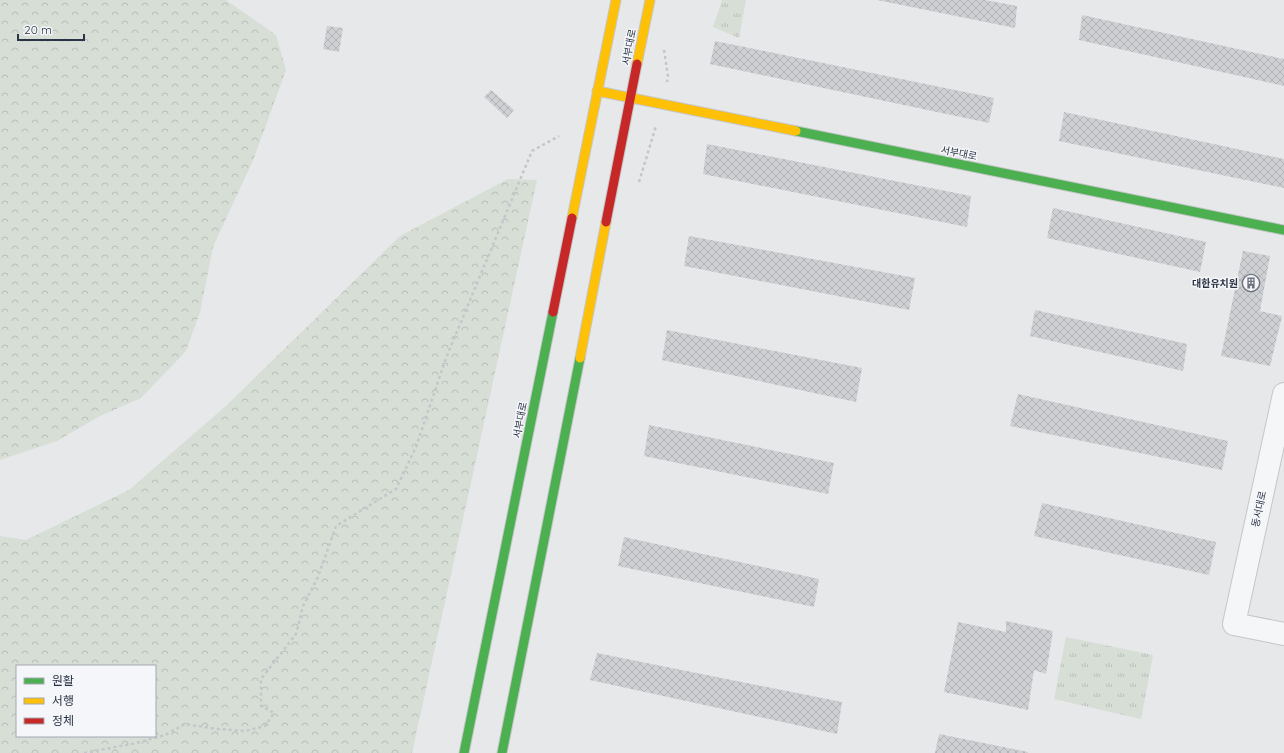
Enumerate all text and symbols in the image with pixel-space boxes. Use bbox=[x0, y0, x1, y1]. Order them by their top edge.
scale bar bbox=[18, 16, 84, 42]
text: 20 m bbox=[24, 22, 52, 37]
street label: 서부대로 bbox=[619, 28, 639, 66]
street label: 서부대로 bbox=[940, 143, 978, 163]
building icon: 대한유치원 bbox=[1241, 273, 1261, 293]
place label: 대한유치원 bbox=[1192, 277, 1238, 290]
street label: 서부대로 bbox=[510, 401, 530, 439]
street label: 동서대로 bbox=[1249, 490, 1269, 528]
legend bbox=[16, 665, 156, 737]
text: 원활 bbox=[52, 673, 74, 688]
text: 서행 bbox=[52, 693, 74, 708]
text: 정체 bbox=[52, 713, 74, 728]

